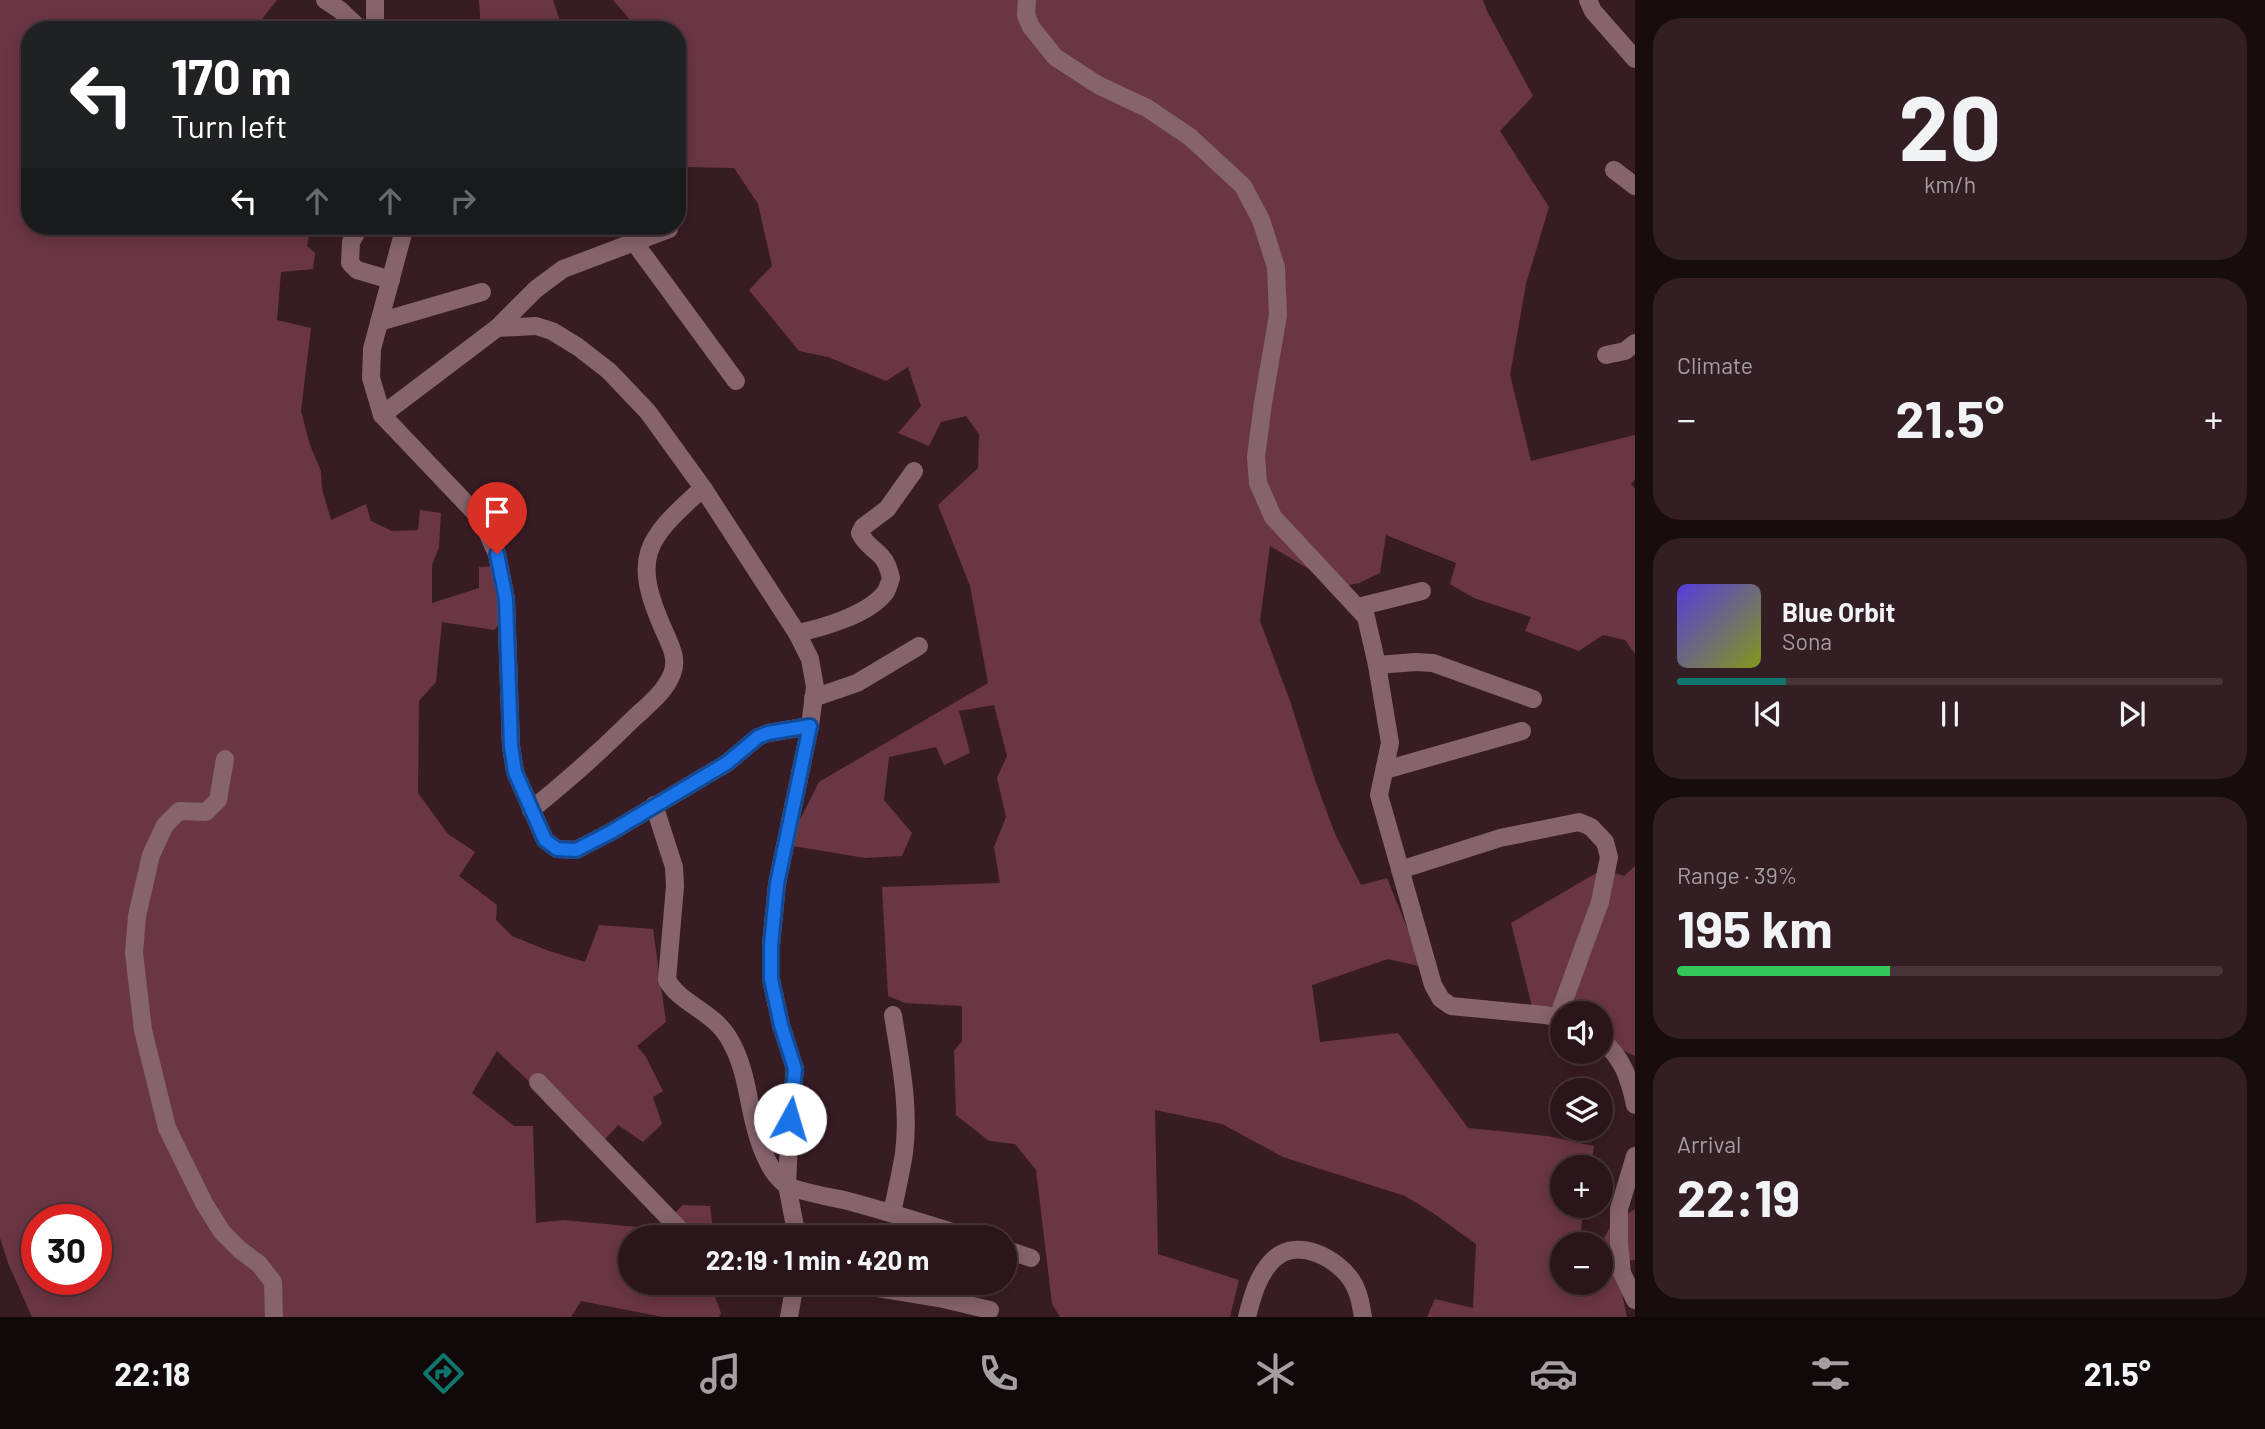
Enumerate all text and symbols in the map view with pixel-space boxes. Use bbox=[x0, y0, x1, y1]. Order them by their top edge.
text: 170 m bbox=[171, 46, 291, 105]
icon: left bbox=[56, 49, 147, 140]
text: 20 bbox=[1899, 70, 2001, 179]
text: Turn left bbox=[171, 106, 288, 144]
text: km/h bbox=[1924, 170, 1976, 198]
icon: left bbox=[225, 182, 263, 220]
icon: ahead bbox=[298, 182, 336, 220]
icon: ahead bbox=[371, 182, 409, 220]
icon: right bbox=[444, 182, 482, 220]
text: Climate bbox=[1677, 351, 1753, 379]
text: 21.5° bbox=[1896, 386, 2004, 448]
text: − bbox=[1677, 395, 1696, 441]
text: + bbox=[2204, 395, 2223, 441]
pin bbox=[467, 482, 527, 554]
icon: arrive bbox=[478, 493, 516, 531]
text: Blue Orbit bbox=[1782, 596, 1895, 627]
text: Sona bbox=[1782, 627, 1832, 655]
icon: previous bbox=[1749, 695, 1787, 733]
icon: pause bbox=[1931, 695, 1969, 733]
icon: next bbox=[2113, 695, 2151, 733]
text: Range · 39% bbox=[1677, 861, 1797, 889]
text: 195 km bbox=[1677, 896, 1833, 958]
map controls bbox=[1550, 1001, 1613, 1295]
button: sound bbox=[1550, 1001, 1613, 1064]
button: layers bbox=[1550, 1078, 1613, 1141]
position arrow bbox=[753, 1082, 827, 1156]
text: Arrival bbox=[1677, 1130, 1741, 1158]
button: + bbox=[1550, 1155, 1613, 1218]
text: 22:19 bbox=[1677, 1165, 1800, 1227]
speed limit sign: 30 bbox=[21, 1204, 112, 1295]
button: − bbox=[1550, 1232, 1613, 1295]
text: 22:19 · 1 min · 420 m bbox=[706, 1244, 929, 1275]
icon: directions bbox=[419, 1349, 468, 1398]
icon: music bbox=[696, 1349, 745, 1398]
icon: phone bbox=[974, 1349, 1023, 1398]
icon: climate bbox=[1251, 1349, 1300, 1398]
icon: car bbox=[1529, 1349, 1578, 1398]
icon: filters bbox=[1806, 1349, 1855, 1398]
text: 22:18 bbox=[114, 1354, 190, 1392]
text: 21.5° bbox=[2084, 1354, 2151, 1392]

